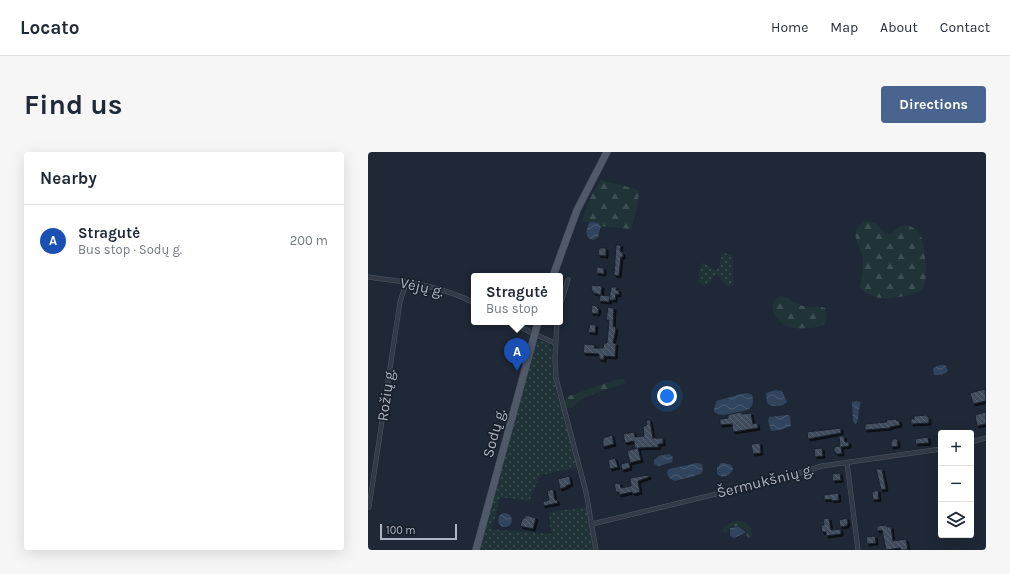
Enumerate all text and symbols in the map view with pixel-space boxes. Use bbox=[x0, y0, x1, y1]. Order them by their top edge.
text: Locato bbox=[20, 17, 80, 39]
text: Home bbox=[771, 19, 808, 36]
text: Map bbox=[830, 19, 858, 36]
text: About bbox=[880, 19, 918, 36]
text: Contact bbox=[940, 19, 990, 36]
button: Directions bbox=[881, 86, 986, 123]
text: Find us bbox=[24, 88, 123, 121]
text: Nearby bbox=[40, 168, 97, 188]
text: Stragutė bbox=[78, 224, 140, 242]
text: A bbox=[49, 233, 57, 248]
text: 200 m bbox=[290, 233, 328, 248]
text: Bus stop · Sodų g. bbox=[78, 242, 182, 257]
popup bbox=[471, 273, 563, 325]
street label: Vėjų g. bbox=[399, 274, 446, 300]
text: Stragutė bbox=[486, 283, 548, 301]
text: Bus stop bbox=[486, 301, 538, 316]
pin: A bbox=[504, 338, 530, 371]
street label: Rožių g. bbox=[373, 367, 399, 422]
your location bbox=[657, 386, 677, 406]
street label: Sodų g. bbox=[479, 406, 509, 459]
map controls bbox=[938, 430, 974, 538]
button: + bbox=[938, 430, 974, 466]
street label: Šermukšnių g. bbox=[715, 460, 815, 502]
button: − bbox=[938, 466, 974, 502]
button: layers bbox=[938, 502, 974, 538]
scale bar bbox=[380, 522, 457, 541]
text: 100 m bbox=[386, 524, 416, 537]

